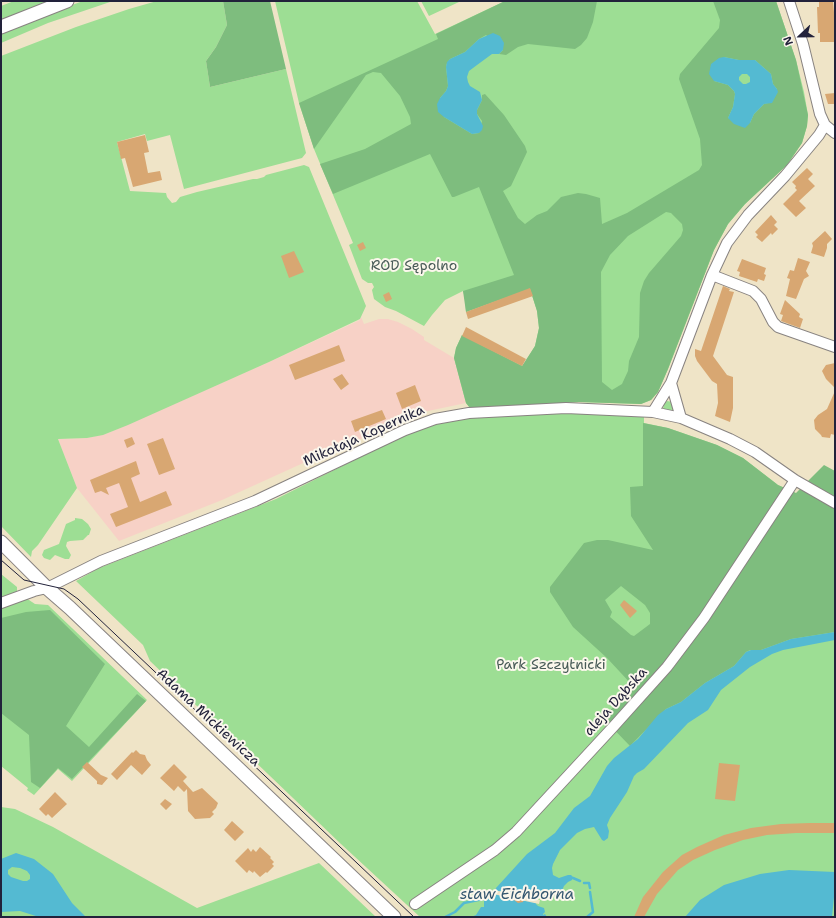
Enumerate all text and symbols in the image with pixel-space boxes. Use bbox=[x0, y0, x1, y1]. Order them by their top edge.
north arrow bbox=[780, 16, 820, 56]
text: N bbox=[780, 34, 797, 48]
park label: ROD Sępolno bbox=[371, 258, 457, 274]
street label: Mikołaja Kopernika bbox=[301, 402, 427, 470]
park label: Park Szczytnicki bbox=[496, 657, 606, 673]
street label: aleja Dąbska bbox=[581, 664, 651, 740]
street label: Adama Mickiewicza bbox=[153, 666, 263, 770]
water label: staw Eichborna bbox=[460, 886, 574, 904]

